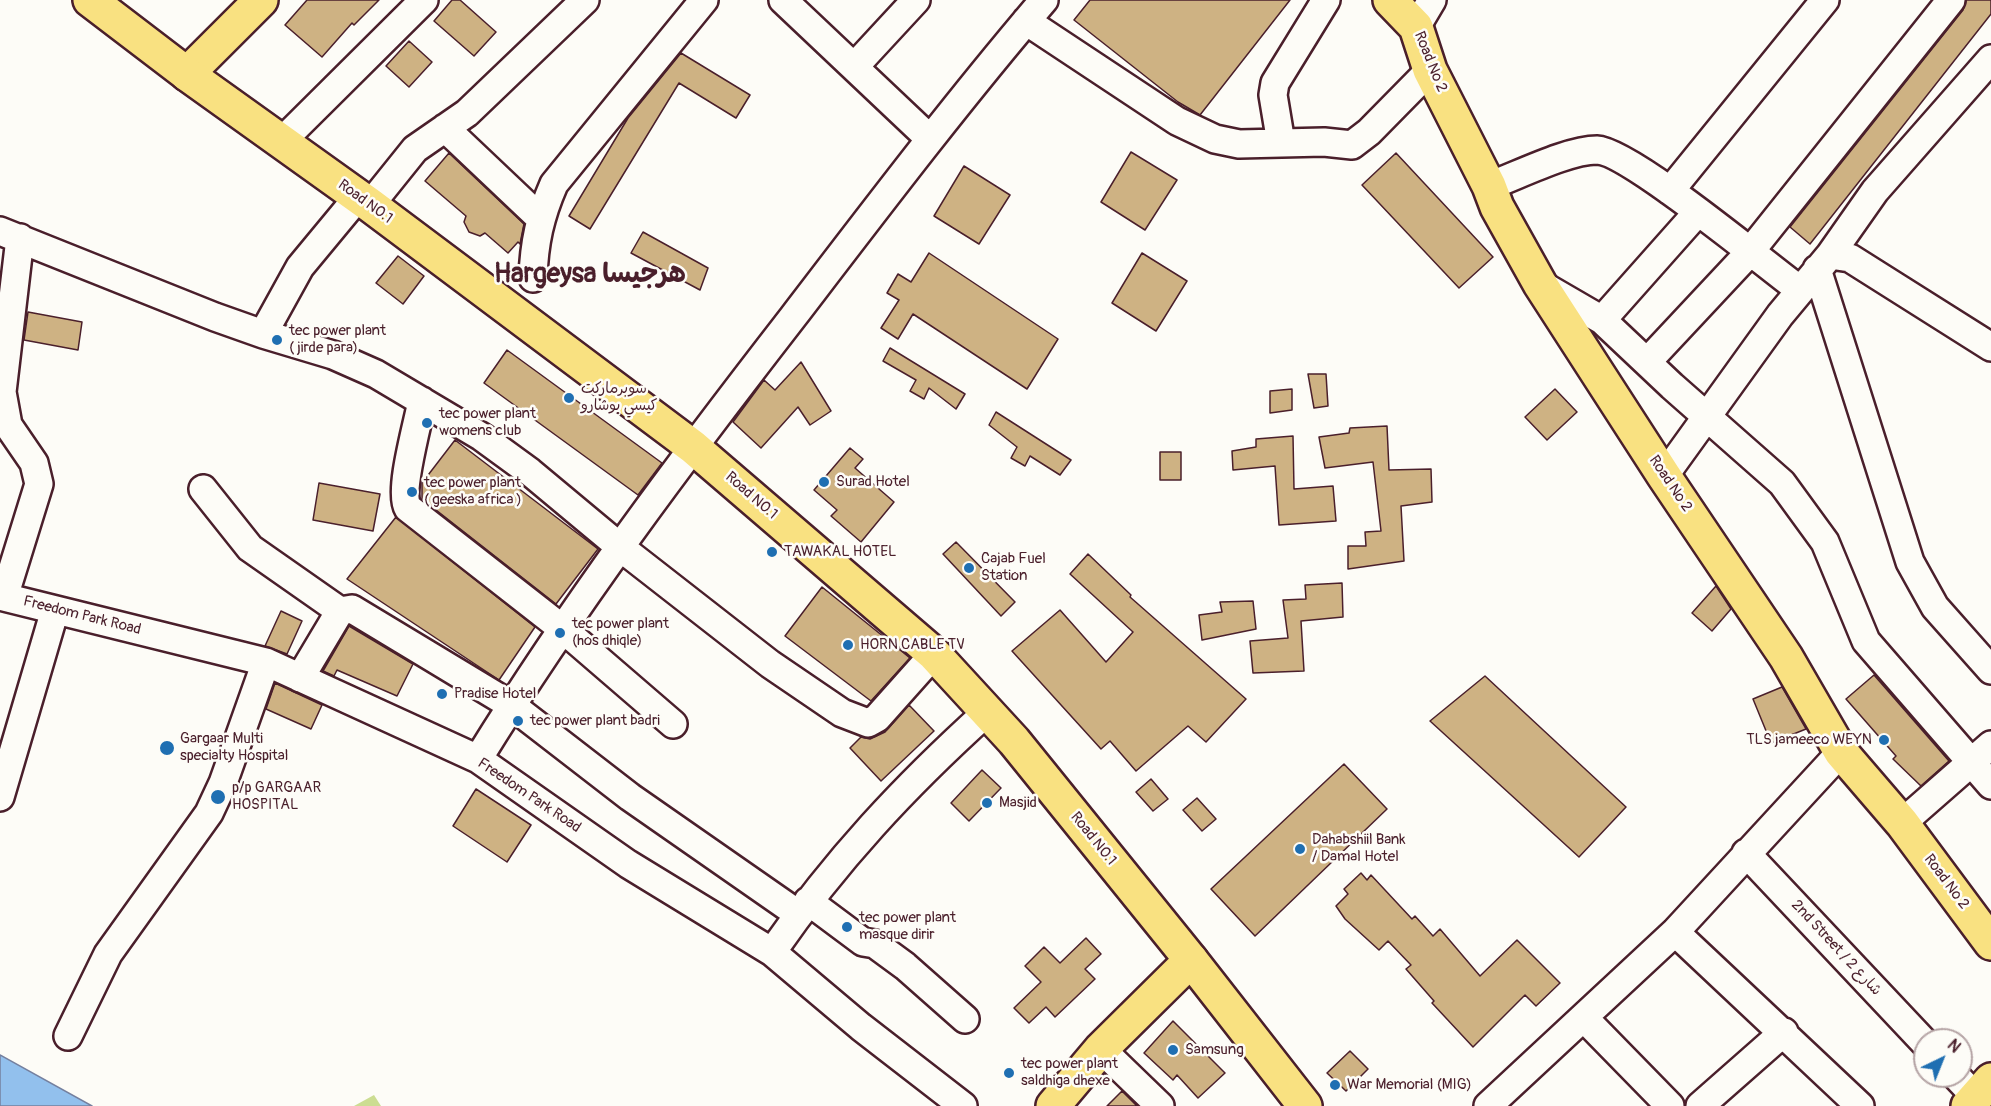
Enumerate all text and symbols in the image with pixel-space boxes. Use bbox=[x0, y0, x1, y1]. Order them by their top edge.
street label: Road No 2 bbox=[1410, 29, 1450, 95]
street label: Road NO.1 bbox=[334, 176, 396, 228]
district label: Hargeysa هرجيسا bbox=[494, 259, 686, 291]
place label: tec power plant ( jirde para) bbox=[289, 322, 386, 357]
marker: tec power plant ( jirde para) bbox=[270, 333, 284, 347]
place label: سوبرماركت كيسي بوشارو bbox=[581, 380, 657, 415]
marker: سوبرماركت كيسي بوشارو bbox=[562, 391, 576, 405]
place label: tec power plant womens club bbox=[439, 405, 536, 440]
marker: tec power plant womens club bbox=[420, 416, 434, 430]
street label: Road No 2 bbox=[1645, 452, 1695, 516]
street label: Road NO.1 bbox=[721, 468, 781, 524]
place label: Surad Hotel bbox=[836, 473, 910, 491]
place label: tec power plant ( geeska africa ) bbox=[424, 474, 522, 509]
marker: Surad Hotel bbox=[817, 475, 831, 489]
marker: tec power plant ( geeska africa ) bbox=[405, 485, 419, 499]
place label: TAWAKAL HOTEL bbox=[784, 543, 896, 561]
marker: TAWAKAL HOTEL bbox=[765, 545, 779, 559]
place label: Cajab Fuel Station bbox=[981, 550, 1046, 585]
marker: Cajab Fuel Station bbox=[962, 561, 976, 575]
street label: Freedom Park Road bbox=[21, 593, 143, 639]
place label: tec power plant (hos dhiqle) bbox=[572, 615, 669, 650]
marker: tec power plant (hos dhiqle) bbox=[553, 626, 567, 640]
place label: HORN CABLE TV bbox=[860, 636, 965, 654]
marker: HORN CABLE TV bbox=[841, 638, 855, 652]
place label: Pradise Hotel bbox=[454, 685, 536, 703]
marker: Pradise Hotel bbox=[435, 687, 449, 701]
place label: tec power plant badri bbox=[530, 712, 660, 730]
marker: tec power plant badri bbox=[511, 714, 525, 728]
place label: Gargaar Multi specialty Hospital bbox=[180, 730, 288, 765]
place label: TLS jameeco WEYN bbox=[1746, 731, 1872, 749]
marker: TLS jameeco WEYN bbox=[1877, 733, 1891, 747]
marker: Gargaar Multi specialty Hospital bbox=[158, 739, 176, 757]
street label: Freedom Park Road bbox=[474, 755, 584, 837]
place label: p/p GARGAAR HOSPITAL bbox=[232, 779, 321, 814]
marker: p/p GARGAAR HOSPITAL bbox=[209, 788, 227, 806]
place label: Masjid bbox=[999, 794, 1037, 812]
marker: Masjid bbox=[980, 796, 994, 810]
street label: Road NO.1 bbox=[1066, 809, 1120, 869]
place label: Dahabshiil Bank / Damal Hotel bbox=[1312, 831, 1406, 866]
marker: Dahabshiil Bank / Damal Hotel bbox=[1293, 842, 1307, 856]
street label: Road No 2 bbox=[1920, 851, 1972, 913]
street label: 2nd Street / شارع 2 bbox=[1787, 896, 1885, 1000]
place label: tec power plant masque dirir bbox=[859, 909, 956, 944]
marker: tec power plant masque dirir bbox=[840, 920, 854, 934]
north arrow bbox=[1913, 1028, 1973, 1088]
text: N bbox=[1943, 1035, 1965, 1057]
place label: Samsung bbox=[1185, 1041, 1244, 1059]
marker: Samsung bbox=[1166, 1043, 1180, 1057]
place label: tec power plant saldhiga dhexe bbox=[1021, 1055, 1118, 1090]
marker: tec power plant saldhiga dhexe bbox=[1002, 1066, 1016, 1080]
place label: War Memorial (MIG) bbox=[1347, 1076, 1472, 1094]
marker: War Memorial (MIG) bbox=[1328, 1078, 1342, 1092]

